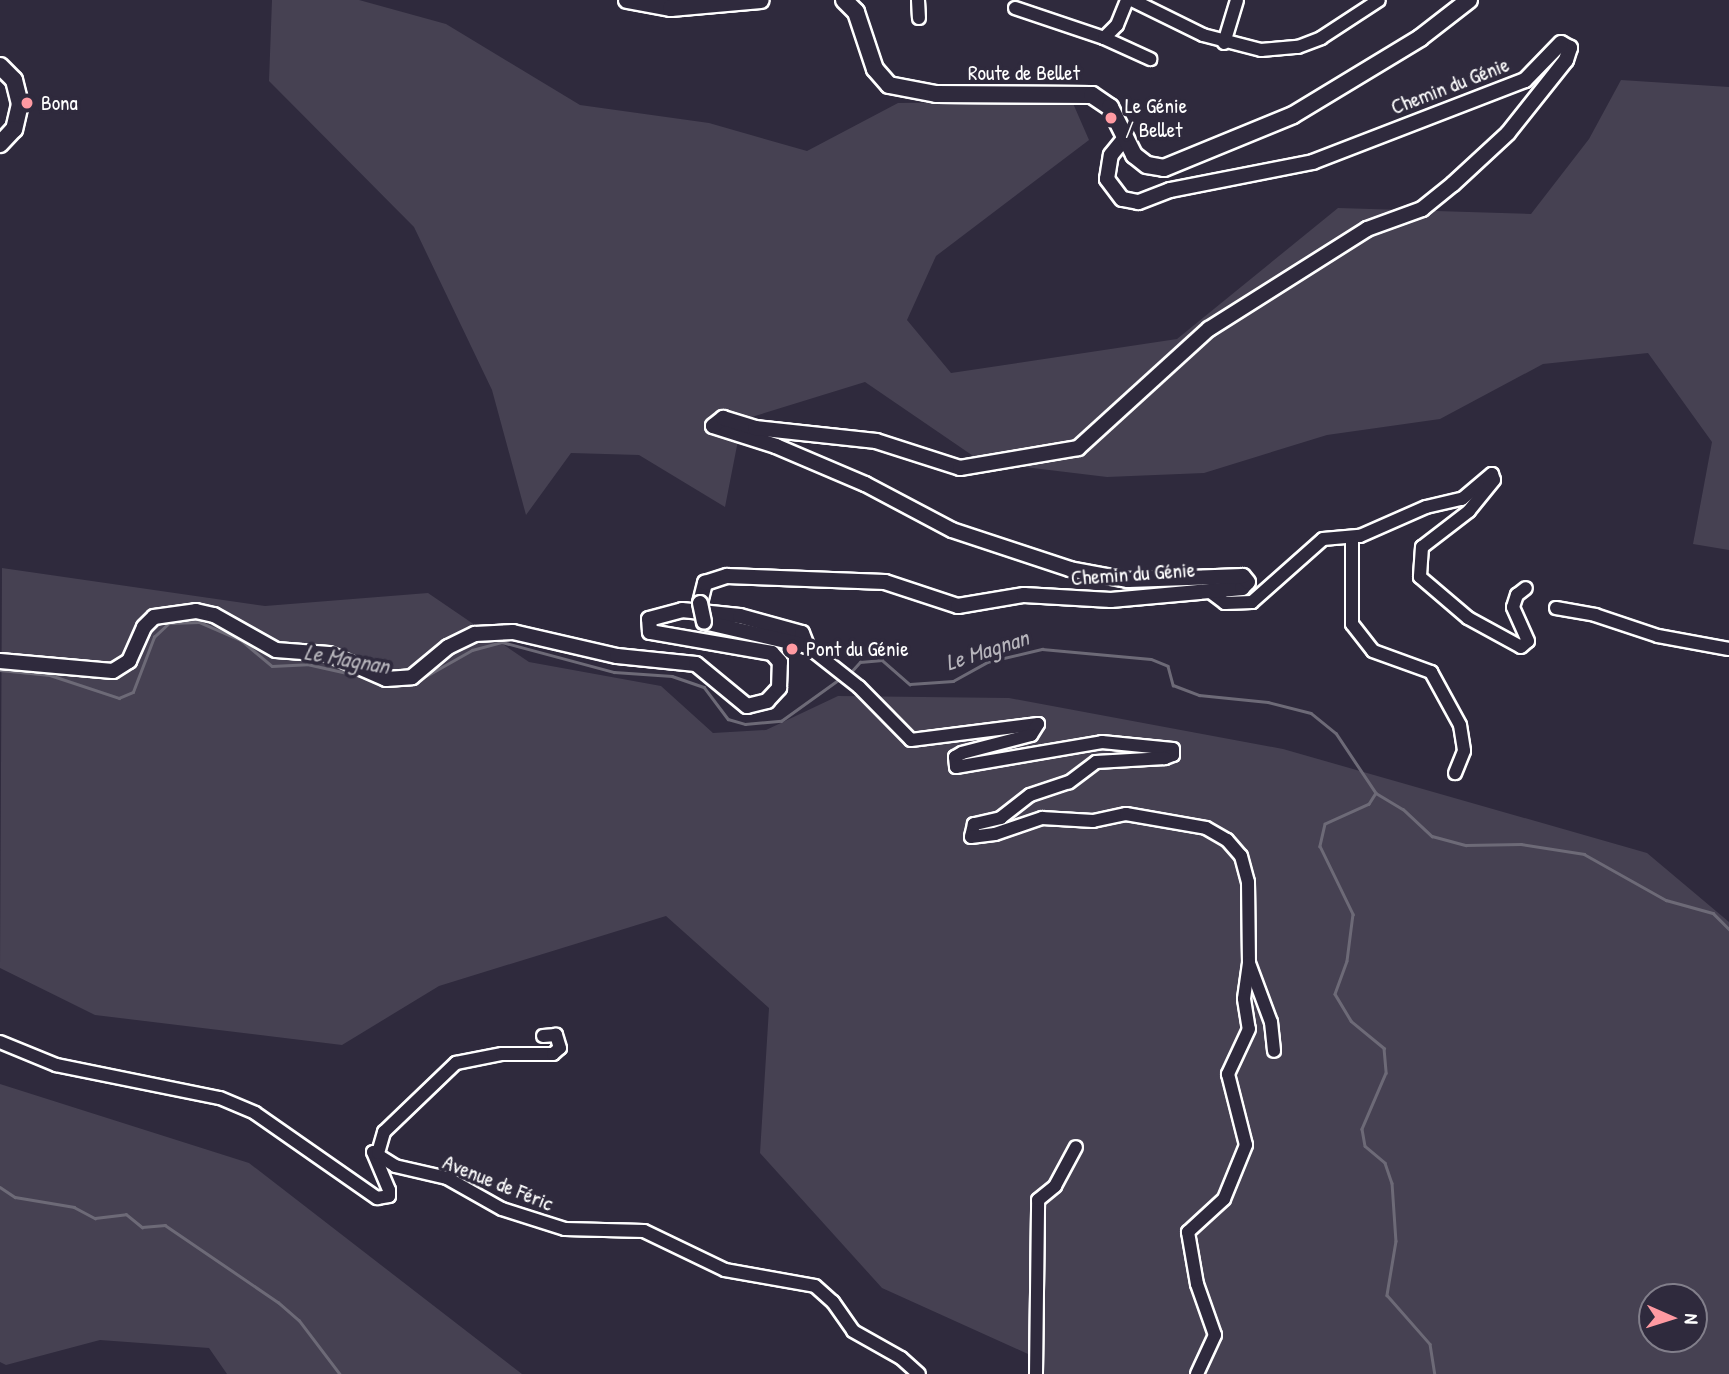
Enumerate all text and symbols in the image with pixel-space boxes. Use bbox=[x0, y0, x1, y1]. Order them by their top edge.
street label: Chemin du Génie bbox=[1387, 52, 1513, 120]
street label: Route de Bellet bbox=[968, 60, 1080, 86]
place label: Bona bbox=[41, 90, 78, 116]
place label: Le Génie / Bellet bbox=[1125, 93, 1187, 143]
marker: Bona bbox=[19, 95, 35, 111]
marker: Le Génie / Bellet bbox=[1103, 110, 1119, 126]
street label: Chemin du Génie bbox=[1070, 557, 1196, 591]
water label: Le Magnan bbox=[942, 624, 1032, 676]
place label: Pont du Génie bbox=[806, 636, 909, 662]
water label: Le Magnan bbox=[302, 638, 392, 680]
marker: Pont du Génie bbox=[784, 641, 800, 657]
street label: Avenue de Féric bbox=[439, 1149, 557, 1217]
north arrow bbox=[1638, 1283, 1708, 1353]
text: N bbox=[1679, 1313, 1705, 1325]

